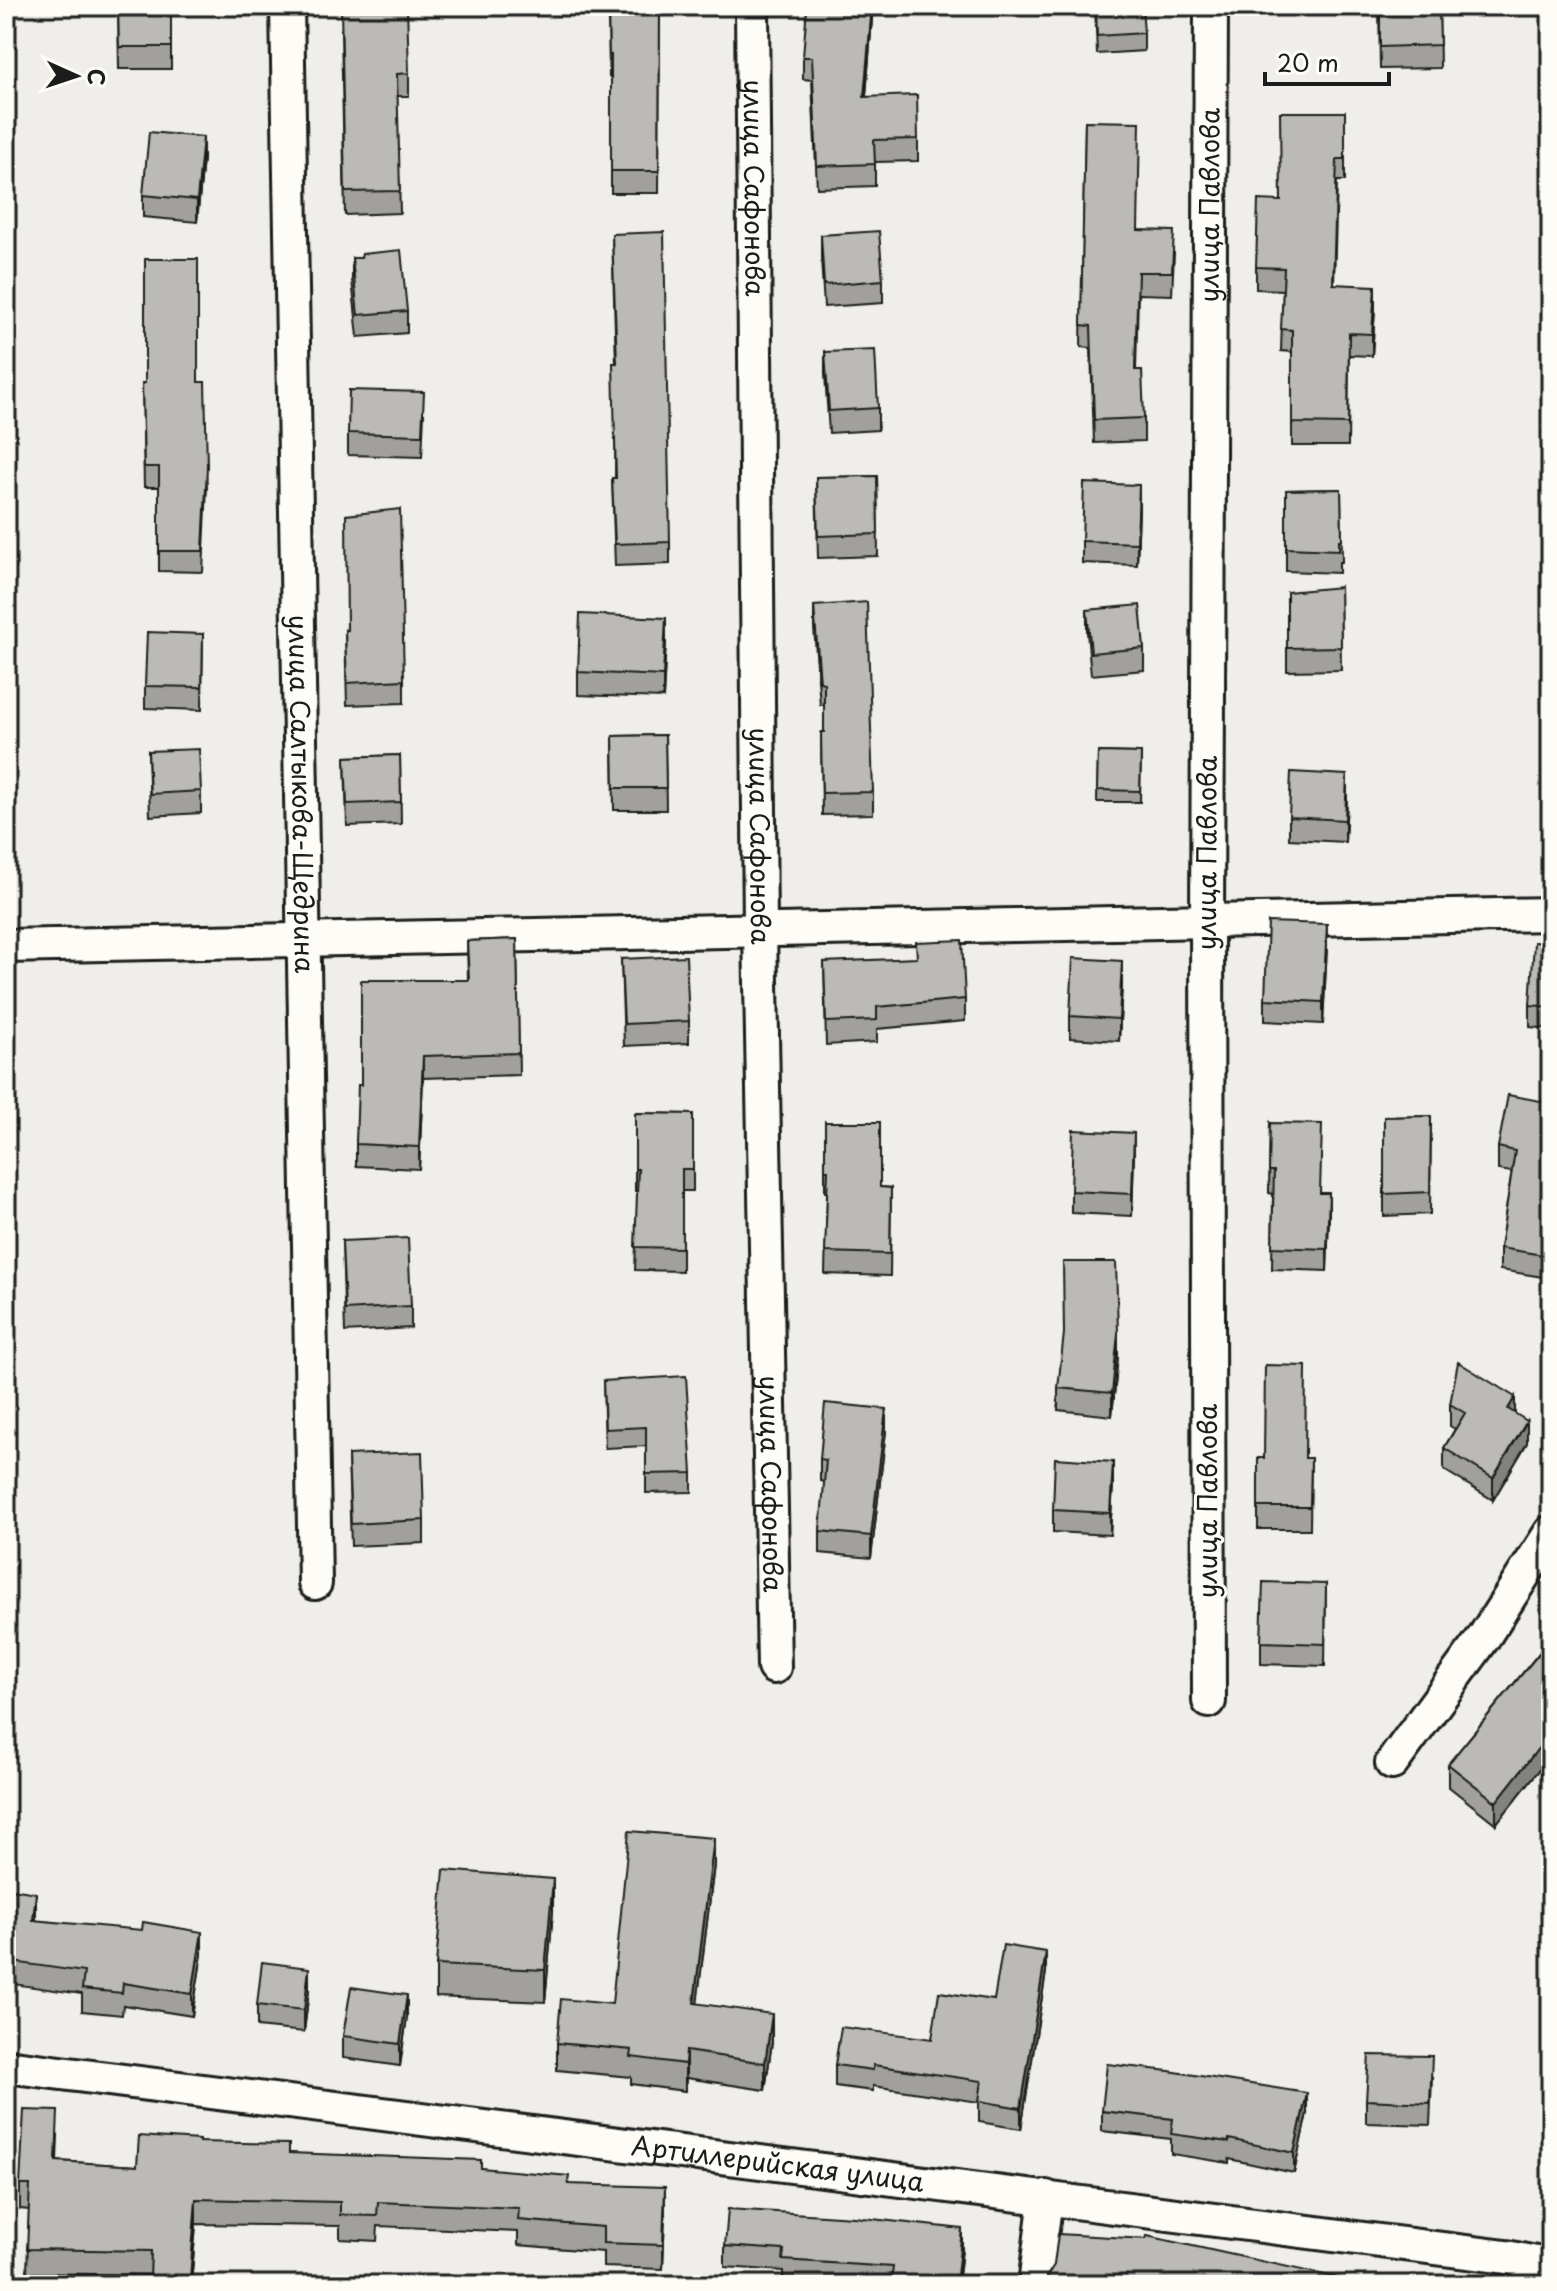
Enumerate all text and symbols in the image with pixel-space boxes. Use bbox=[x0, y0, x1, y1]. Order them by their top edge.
north arrow bbox=[36, 36, 116, 116]
scale bar bbox=[1265, 36, 1389, 86]
text: 20 m bbox=[1277, 44, 1339, 80]
text: С bbox=[81, 68, 114, 86]
street label: улица Сафонова bbox=[735, 79, 776, 297]
street label: улица Павлова bbox=[1189, 107, 1229, 302]
street label: улица Салтыкова-Щедрина bbox=[280, 614, 325, 974]
street label: улица Сафонова bbox=[740, 727, 781, 946]
street label: улица Павлова bbox=[1186, 755, 1226, 950]
street label: улица Сафонова bbox=[750, 1375, 794, 1594]
street label: улица Павлова bbox=[1187, 1403, 1226, 1598]
street label: Артиллерийская улица bbox=[629, 2125, 927, 2201]

